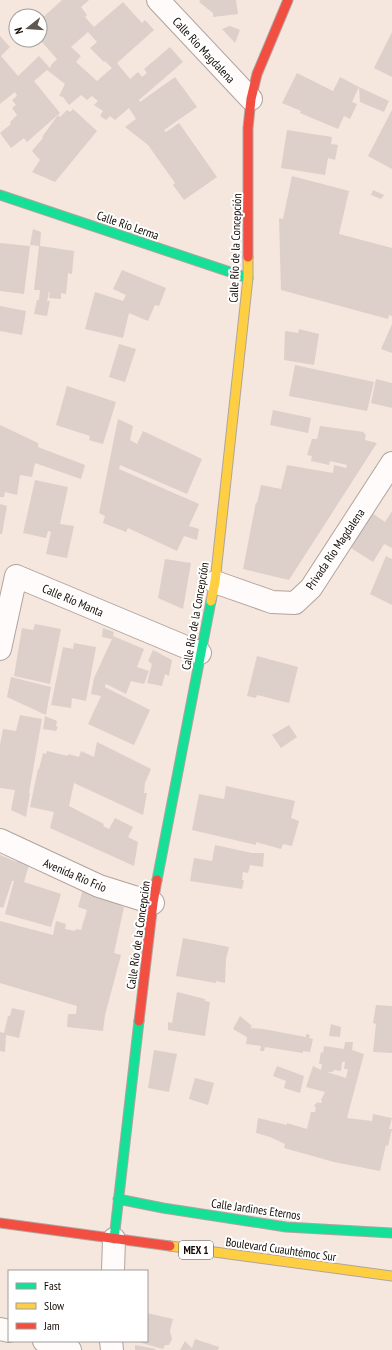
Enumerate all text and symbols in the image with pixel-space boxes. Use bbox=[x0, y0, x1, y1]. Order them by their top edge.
north arrow bbox=[8, 8, 48, 48]
street label: Calle Río Magdalena bbox=[170, 14, 239, 86]
text: N bbox=[11, 26, 26, 36]
street label: Calle Río de la Concepción bbox=[226, 193, 244, 303]
street label: Calle Río Lerma bbox=[95, 207, 161, 243]
street label: Privada Río Magdalena bbox=[302, 505, 368, 592]
street label: Calle Río de la Concepción bbox=[178, 561, 212, 671]
street label: Calle Río Manta bbox=[40, 580, 106, 620]
street label: Avenida Río Frío bbox=[41, 855, 109, 895]
street label: Calle Río de la Concepción bbox=[123, 880, 153, 990]
street label: Calle Jardines Eternos bbox=[210, 1195, 302, 1223]
street label: Boulevard Cuauhtémoc Sur bbox=[225, 1234, 338, 1264]
road number: MEX 1 bbox=[179, 1241, 213, 1259]
legend bbox=[8, 1270, 148, 1342]
text: Fast bbox=[44, 1278, 62, 1293]
text: Slow bbox=[44, 1298, 65, 1313]
text: Jam bbox=[43, 1318, 60, 1333]

